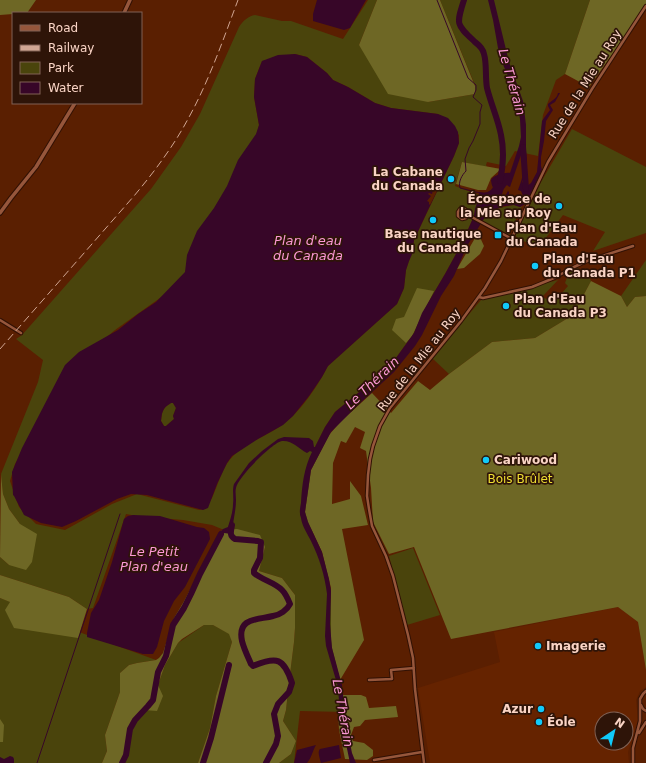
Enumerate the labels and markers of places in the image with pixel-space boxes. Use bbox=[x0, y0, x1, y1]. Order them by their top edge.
place label: La Cabane du Canada bbox=[371, 165, 443, 193]
marker: La Cabane du Canada bbox=[446, 174, 456, 184]
place label: Écospace de la Mie au Roy bbox=[460, 191, 551, 220]
marker: Écospace de la Mie au Roy bbox=[554, 201, 564, 211]
marker: Base nautique du Canada bbox=[428, 215, 438, 225]
place label: Plan d'Eau du Canada bbox=[506, 221, 578, 249]
place label: Base nautique du Canada bbox=[384, 227, 482, 255]
marker: Plan d'Eau du Canada bbox=[493, 230, 503, 240]
place label: Plan d'Eau du Canada P1 bbox=[543, 252, 636, 280]
marker: Plan d'Eau du Canada P1 bbox=[530, 261, 540, 271]
place label: Plan d'Eau du Canada P3 bbox=[514, 292, 607, 320]
marker: Plan d'Eau du Canada P3 bbox=[501, 301, 511, 311]
place label: Cariwood bbox=[494, 453, 557, 467]
marker: Cariwood bbox=[481, 455, 491, 465]
place label: Imagerie bbox=[546, 639, 606, 653]
marker: Imagerie bbox=[533, 641, 543, 651]
place label: Azur bbox=[502, 702, 533, 716]
marker: Azur bbox=[536, 704, 546, 714]
place label: Éole bbox=[547, 714, 576, 729]
marker: Éole bbox=[534, 717, 544, 727]

